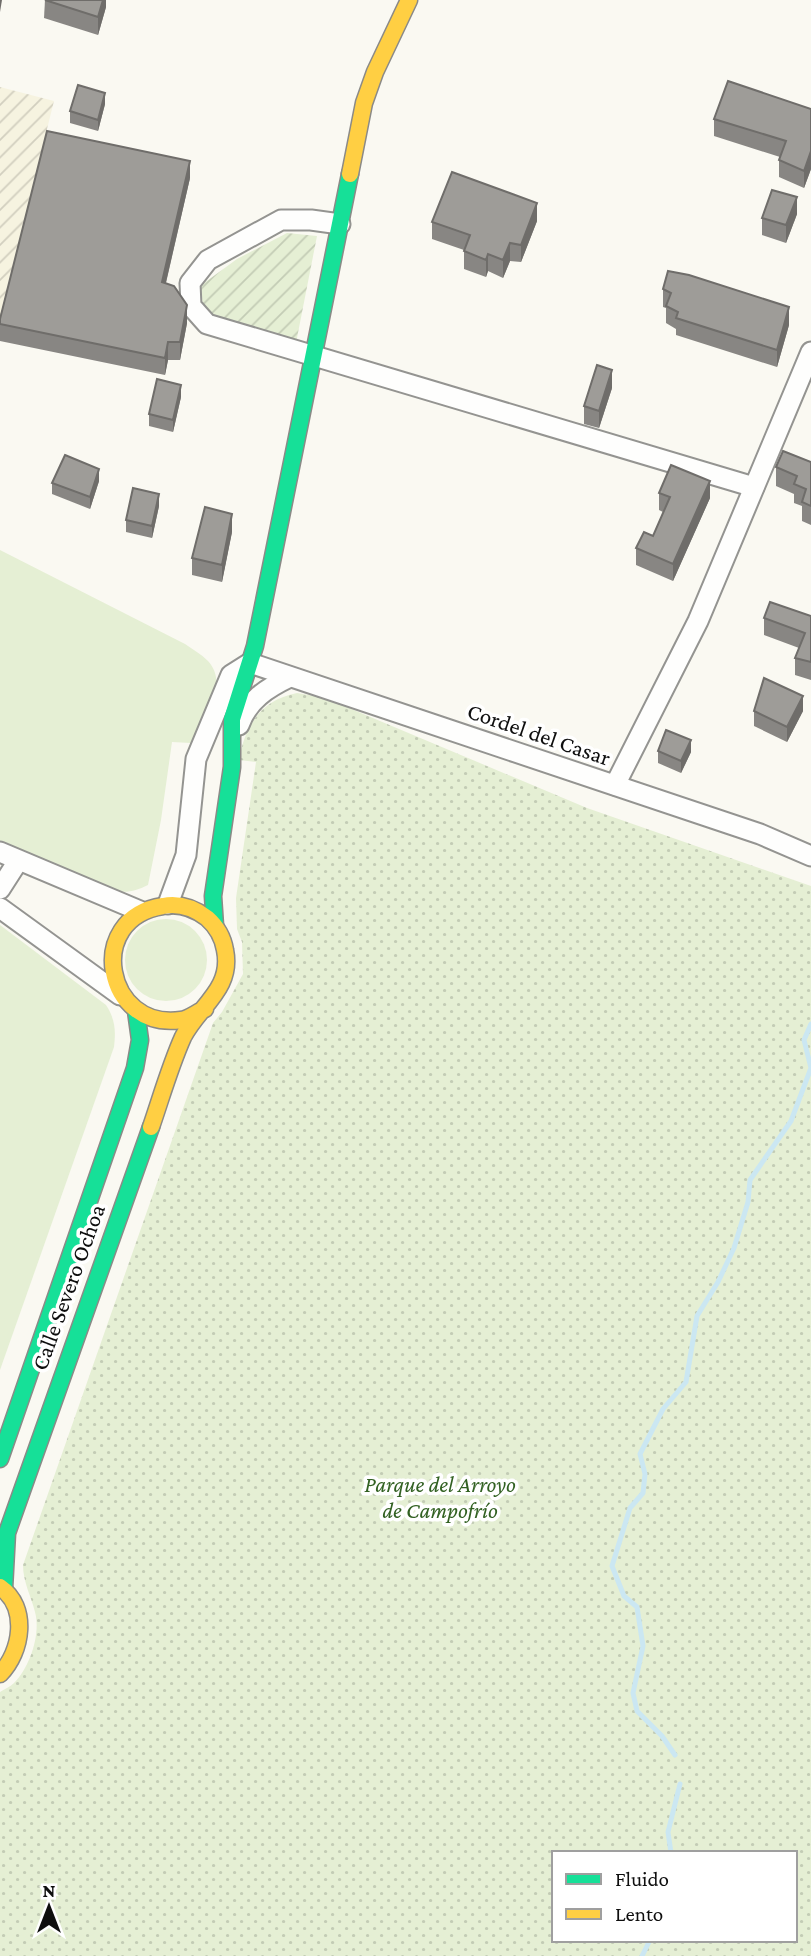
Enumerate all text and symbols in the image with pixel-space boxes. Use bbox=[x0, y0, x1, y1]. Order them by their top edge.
street label: Cordel del Casar bbox=[464, 697, 614, 771]
street label: Calle Severo Ochoa bbox=[26, 1200, 110, 1373]
park label: Parque del Arroyo de Campofrío bbox=[364, 1471, 516, 1523]
legend bbox=[552, 1851, 797, 1942]
text: Fluido bbox=[615, 1867, 669, 1891]
north arrow bbox=[14, 1872, 84, 1942]
text: N bbox=[43, 1880, 56, 1901]
text: Lento bbox=[615, 1902, 663, 1926]

